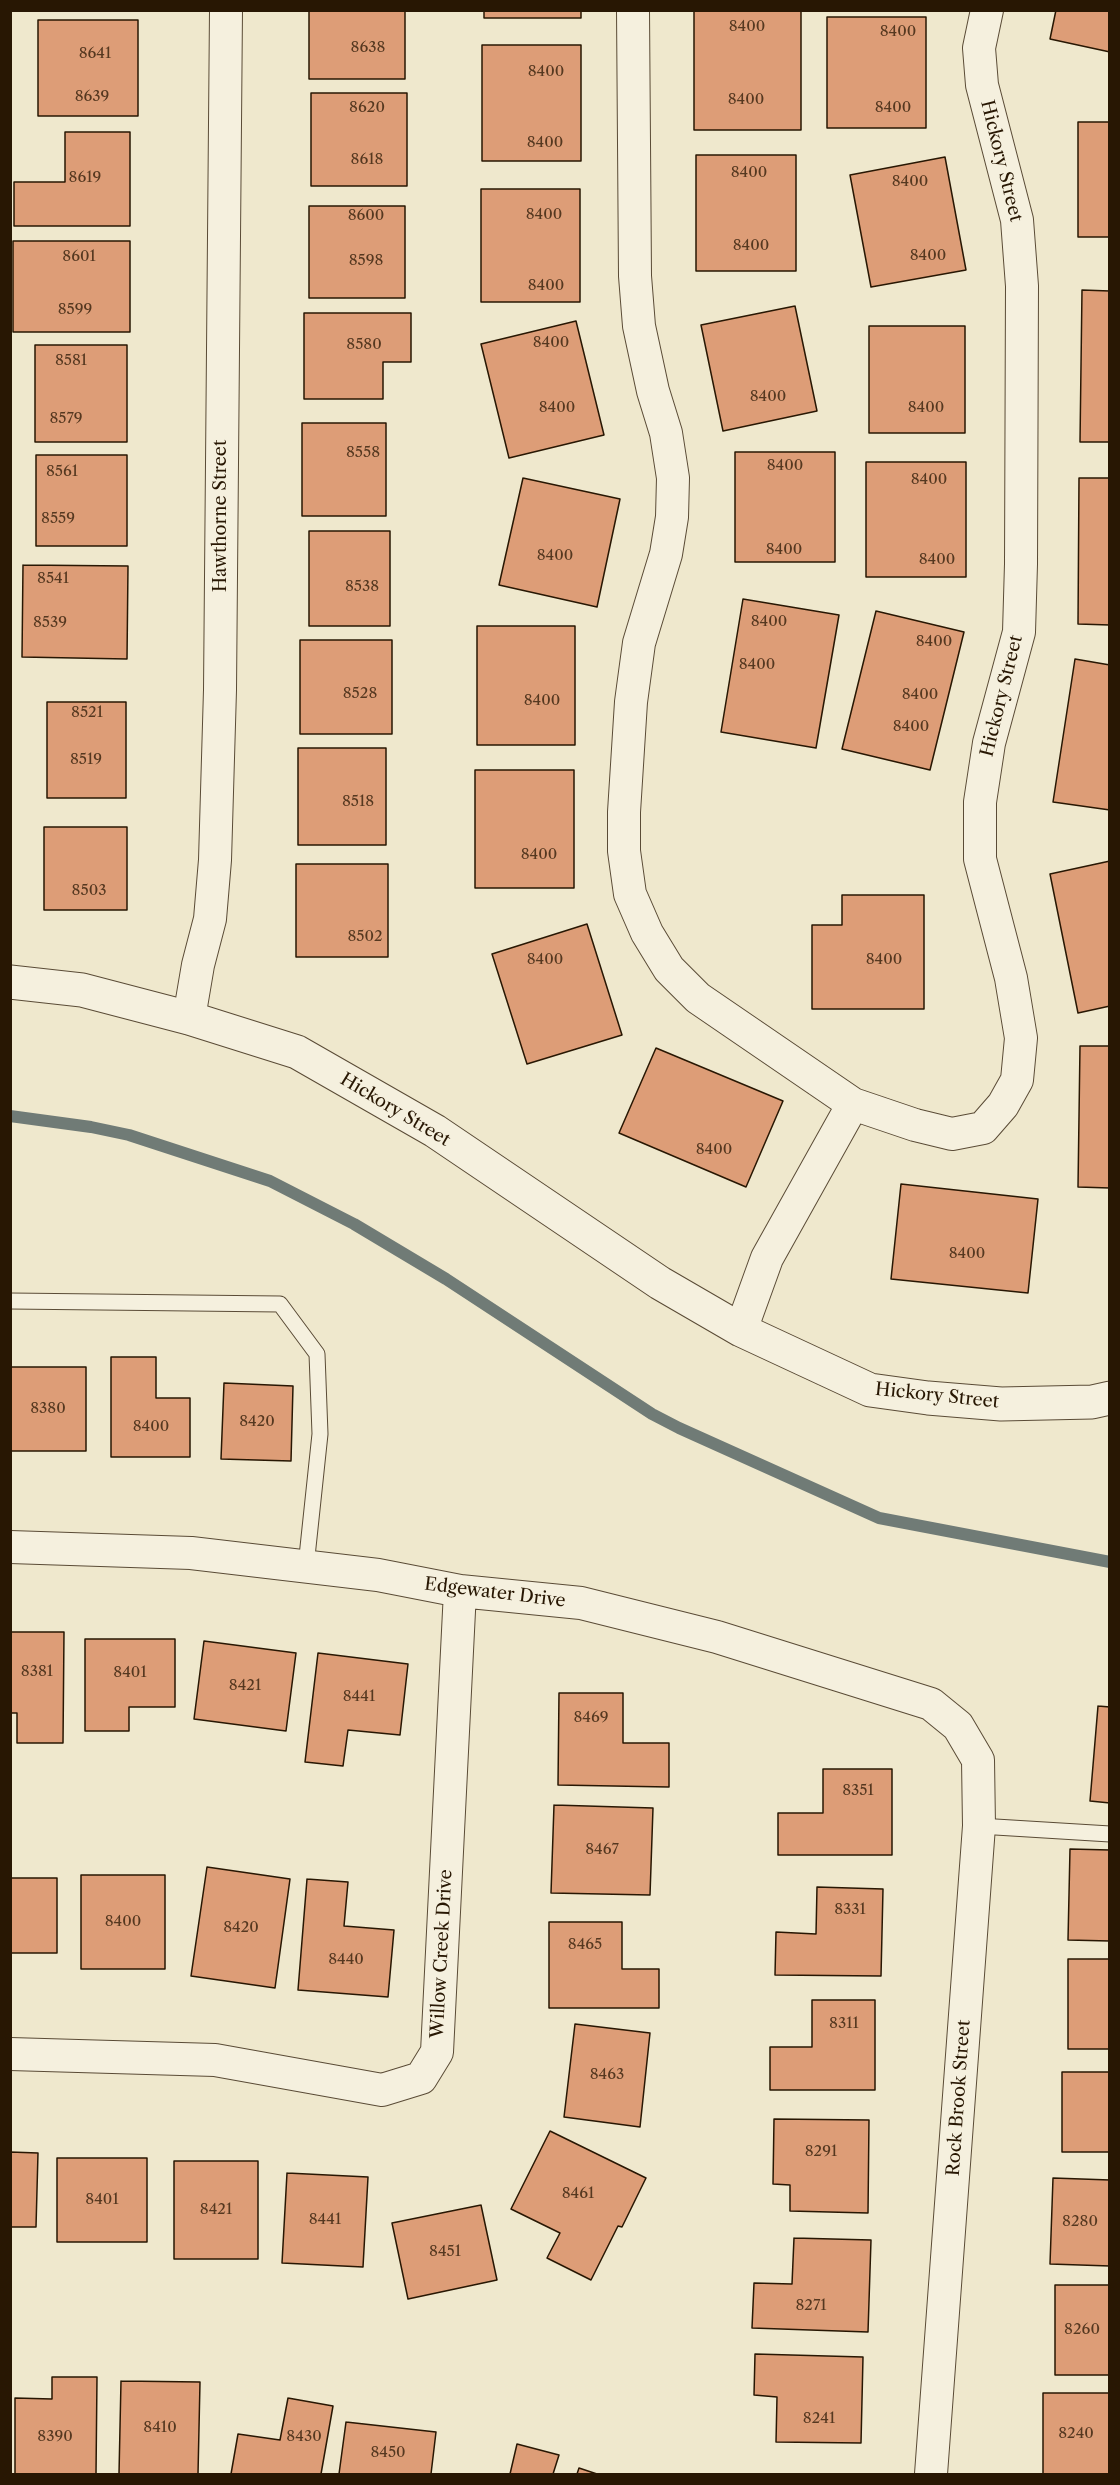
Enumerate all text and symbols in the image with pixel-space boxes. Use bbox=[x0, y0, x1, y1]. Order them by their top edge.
house number: 8400 bbox=[729, 18, 765, 36]
house number: 8400 bbox=[880, 23, 916, 41]
house number: 8638 bbox=[351, 39, 385, 57]
house number: 8641 bbox=[79, 45, 111, 63]
house number: 8400 bbox=[528, 63, 564, 81]
house number: 8639 bbox=[75, 88, 109, 106]
house number: 8400 bbox=[728, 91, 764, 109]
street label: Hickory Street bbox=[975, 98, 1027, 224]
house number: 8620 bbox=[349, 99, 385, 117]
house number: 8400 bbox=[875, 99, 911, 117]
house number: 8400 bbox=[527, 134, 563, 152]
house number: 8618 bbox=[351, 151, 383, 169]
house number: 8400 bbox=[731, 164, 767, 182]
house number: 8619 bbox=[69, 169, 101, 187]
house number: 8400 bbox=[892, 173, 928, 191]
house number: 8400 bbox=[526, 206, 562, 224]
house number: 8600 bbox=[348, 207, 384, 225]
house number: 8400 bbox=[733, 237, 769, 255]
house number: 8400 bbox=[910, 247, 946, 265]
house number: 8601 bbox=[62, 248, 96, 266]
house number: 8598 bbox=[349, 252, 383, 270]
house number: 8400 bbox=[528, 277, 564, 295]
house number: 8599 bbox=[58, 301, 92, 319]
house number: 8400 bbox=[533, 334, 569, 352]
house number: 8580 bbox=[346, 336, 382, 354]
house number: 8581 bbox=[55, 352, 87, 370]
house number: 8400 bbox=[750, 388, 786, 406]
house number: 8400 bbox=[539, 399, 575, 417]
house number: 8400 bbox=[908, 399, 944, 417]
house number: 8579 bbox=[49, 410, 83, 428]
street label: Hawthorne Street bbox=[210, 440, 232, 592]
house number: 8558 bbox=[346, 444, 380, 462]
house number: 8400 bbox=[767, 457, 803, 475]
house number: 8561 bbox=[46, 463, 78, 481]
house number: 8400 bbox=[911, 471, 947, 489]
house number: 8559 bbox=[41, 510, 75, 528]
house number: 8400 bbox=[766, 541, 802, 559]
house number: 8400 bbox=[537, 547, 573, 565]
house number: 8400 bbox=[919, 551, 955, 569]
house number: 8541 bbox=[37, 570, 69, 588]
house number: 8538 bbox=[345, 578, 379, 596]
house number: 8400 bbox=[751, 613, 787, 631]
house number: 8539 bbox=[33, 614, 67, 632]
house number: 8400 bbox=[916, 633, 952, 651]
street label: Hickory Street bbox=[976, 633, 1028, 759]
house number: 8400 bbox=[739, 656, 775, 674]
house number: 8528 bbox=[343, 685, 377, 703]
house number: 8400 bbox=[902, 686, 938, 704]
house number: 8400 bbox=[524, 692, 560, 710]
house number: 8521 bbox=[71, 704, 103, 722]
house number: 8400 bbox=[893, 718, 929, 736]
house number: 8519 bbox=[70, 751, 102, 769]
house number: 8518 bbox=[342, 793, 374, 811]
house number: 8400 bbox=[521, 846, 557, 864]
house number: 8503 bbox=[72, 882, 106, 900]
house number: 8502 bbox=[347, 928, 383, 946]
house number: 8400 bbox=[527, 951, 563, 969]
house number: 8400 bbox=[866, 951, 902, 969]
street label: Hickory Street bbox=[336, 1069, 454, 1151]
house number: 8400 bbox=[696, 1141, 732, 1159]
house number: 8400 bbox=[949, 1245, 985, 1263]
street label: Hickory Street bbox=[874, 1379, 1000, 1413]
house number: 8380 bbox=[30, 1400, 66, 1418]
house number: 8420 bbox=[239, 1413, 275, 1431]
house number: 8400 bbox=[133, 1418, 169, 1436]
street label: Edgewater Drive bbox=[423, 1574, 567, 1612]
house number: 8381 bbox=[21, 1663, 53, 1681]
house number: 8401 bbox=[113, 1664, 147, 1682]
house number: 8421 bbox=[229, 1677, 261, 1695]
house number: 8441 bbox=[343, 1688, 375, 1706]
house number: 8469 bbox=[573, 1709, 609, 1727]
house number: 8351 bbox=[842, 1782, 874, 1800]
house number: 8467 bbox=[585, 1841, 619, 1859]
street label: Willow Creek Drive bbox=[427, 1869, 457, 2039]
house number: 8331 bbox=[834, 1901, 866, 1919]
house number: 8400 bbox=[105, 1913, 141, 1931]
house number: 8420 bbox=[223, 1919, 259, 1937]
house number: 8465 bbox=[568, 1936, 602, 1954]
house number: 8440 bbox=[328, 1951, 364, 1969]
house number: 8311 bbox=[829, 2015, 859, 2033]
street label: Rock Brook Street bbox=[943, 2019, 975, 2177]
house number: 8463 bbox=[590, 2066, 624, 2084]
house number: 8291 bbox=[805, 2143, 837, 2161]
house number: 8461 bbox=[562, 2185, 594, 2203]
house number: 8401 bbox=[85, 2191, 119, 2209]
house number: 8421 bbox=[200, 2201, 232, 2219]
house number: 8441 bbox=[309, 2211, 341, 2229]
house number: 8280 bbox=[1062, 2213, 1098, 2231]
house number: 8451 bbox=[429, 2243, 461, 2261]
house number: 8271 bbox=[795, 2297, 827, 2315]
house number: 8260 bbox=[1064, 2321, 1100, 2339]
house number: 8241 bbox=[803, 2410, 835, 2428]
house number: 8410 bbox=[143, 2419, 177, 2437]
house number: 8240 bbox=[1058, 2425, 1094, 2443]
house number: 8390 bbox=[37, 2428, 73, 2446]
house number: 8430 bbox=[286, 2428, 322, 2446]
house number: 8450 bbox=[370, 2444, 406, 2462]

